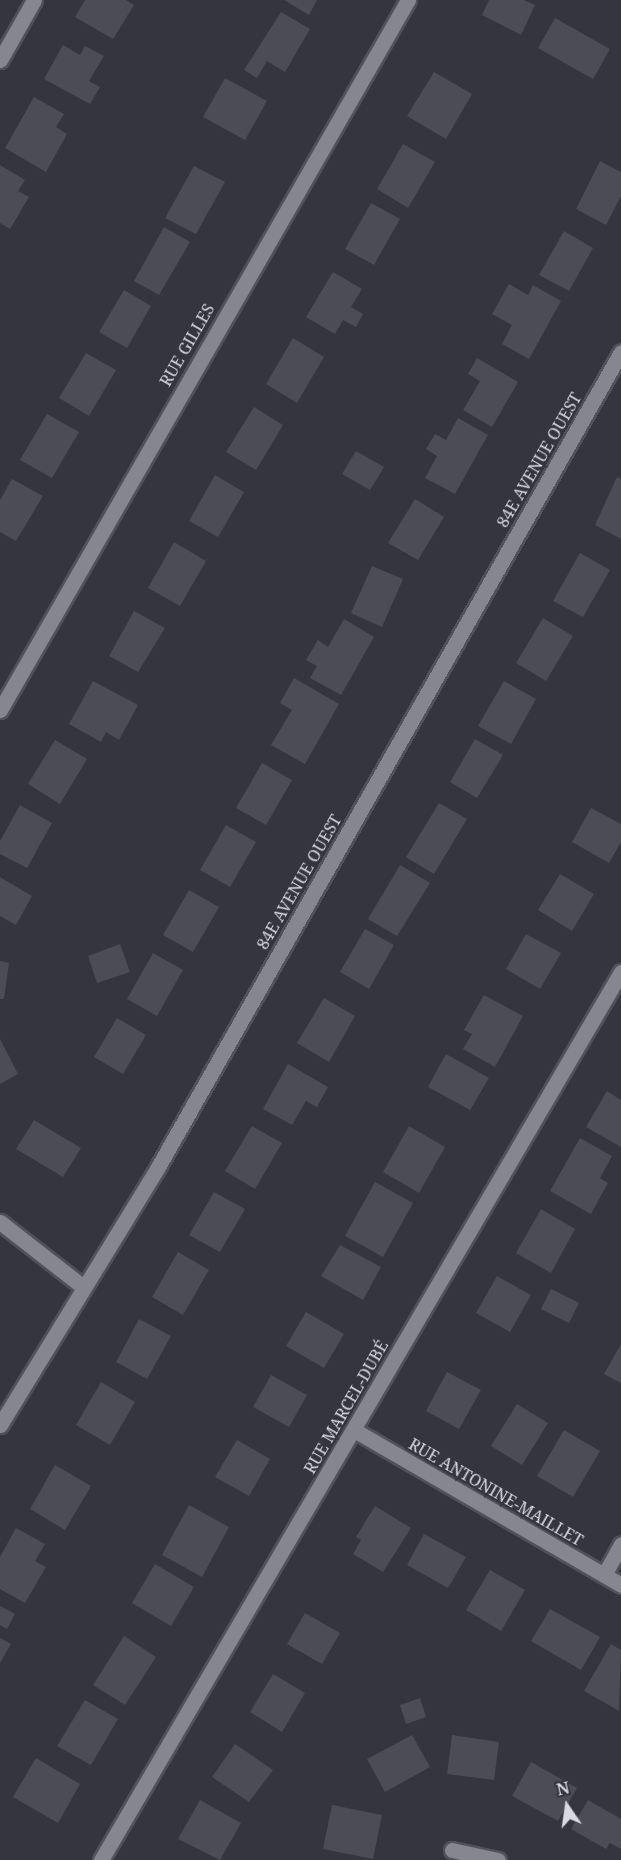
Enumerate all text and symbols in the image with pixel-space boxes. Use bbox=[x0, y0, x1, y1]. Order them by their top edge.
street label: RUE GILLES bbox=[156, 300, 218, 390]
street label: 84E AVENUE OUEST bbox=[493, 389, 585, 531]
street label: 84E AVENUE OUEST bbox=[253, 811, 345, 953]
street label: RUE MARCEL-DUBÉ bbox=[300, 1337, 392, 1477]
street label: RUE ANTONINE-MAILLET bbox=[406, 1434, 586, 1550]
north arrow bbox=[537, 1776, 597, 1836]
text: N bbox=[554, 1776, 572, 1801]

